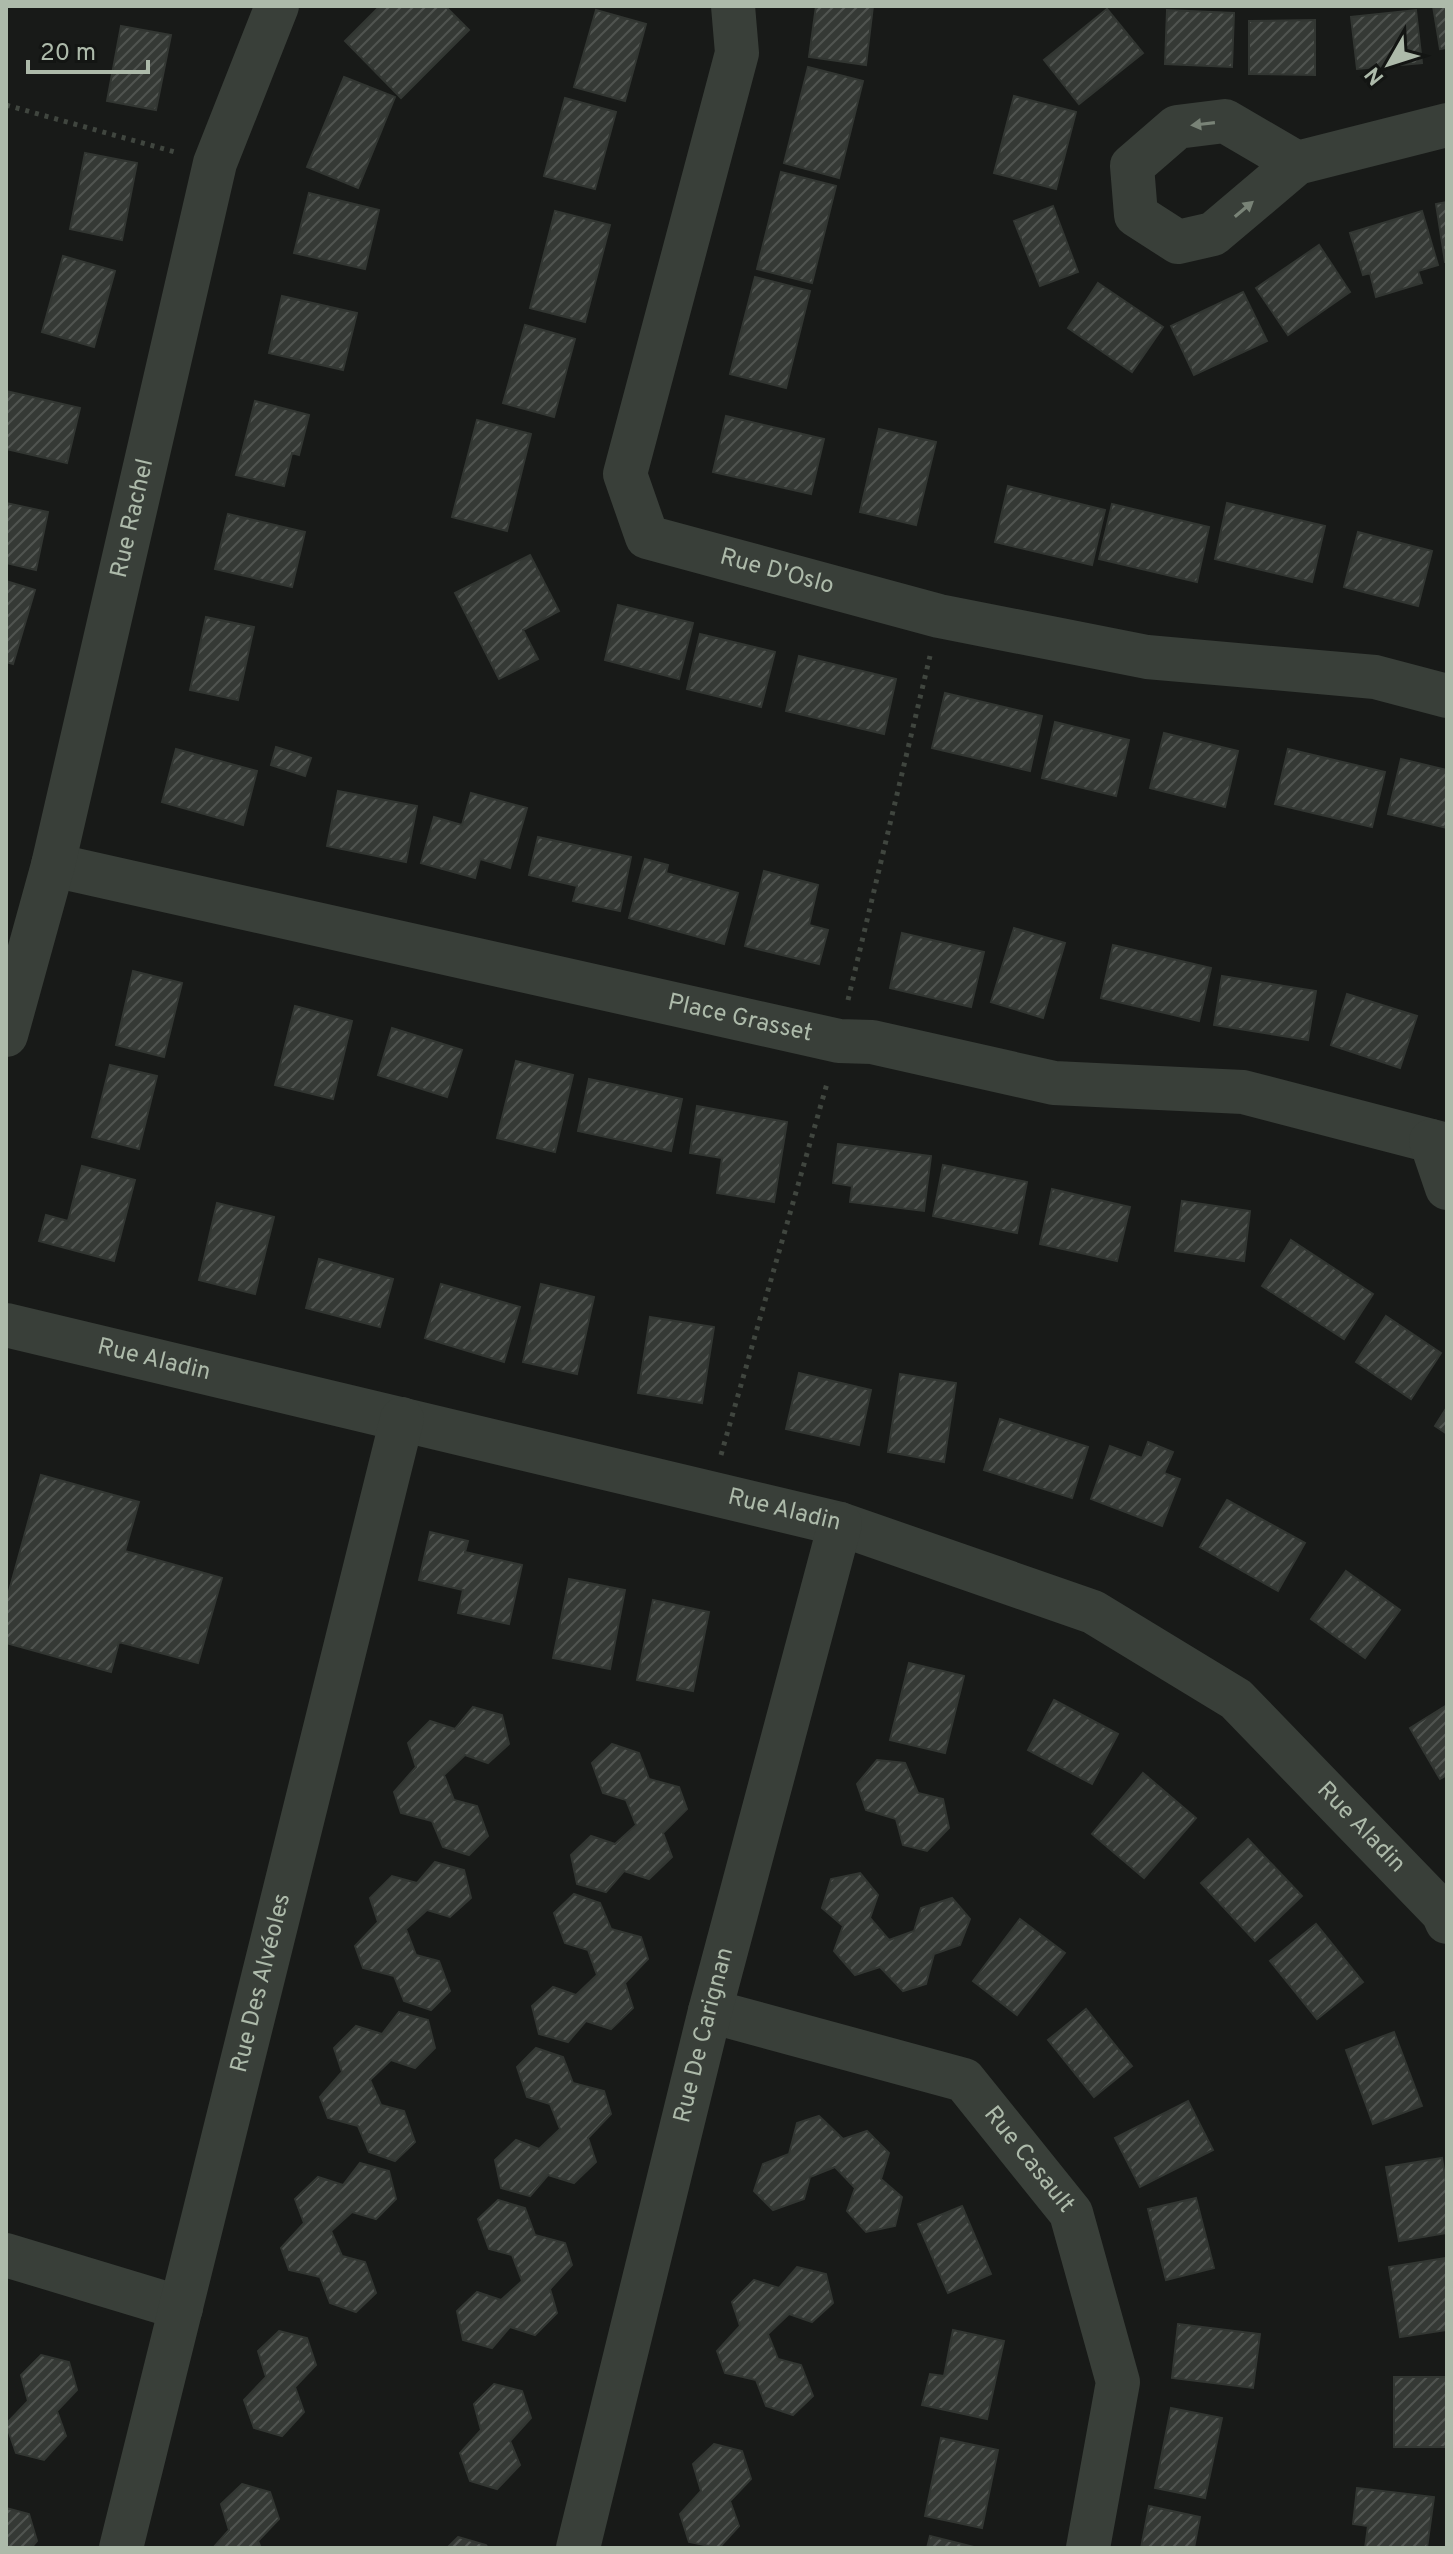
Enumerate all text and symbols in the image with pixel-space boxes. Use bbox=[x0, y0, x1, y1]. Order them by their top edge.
scale bar bbox=[28, 24, 148, 74]
north arrow bbox=[1349, 24, 1429, 104]
text: 20 m bbox=[40, 39, 96, 69]
text: N bbox=[1360, 60, 1391, 90]
one-way arrow bbox=[1190, 118, 1215, 131]
one-way arrow bbox=[1234, 201, 1254, 218]
street label: Rue Rachel bbox=[105, 456, 161, 581]
street label: Rue D'Oslo bbox=[716, 542, 837, 602]
street label: Place Grasset bbox=[665, 988, 815, 1050]
street label: Rue Aladin bbox=[94, 1332, 213, 1388]
street label: Rue Aladin bbox=[725, 1483, 844, 1539]
street label: Rue Aladin bbox=[1310, 1776, 1412, 1880]
street label: Rue Des Alvéoles bbox=[225, 1890, 298, 2076]
street label: Rue De Carignan bbox=[668, 1944, 741, 2126]
street label: Rue Casault bbox=[977, 2101, 1080, 2219]

